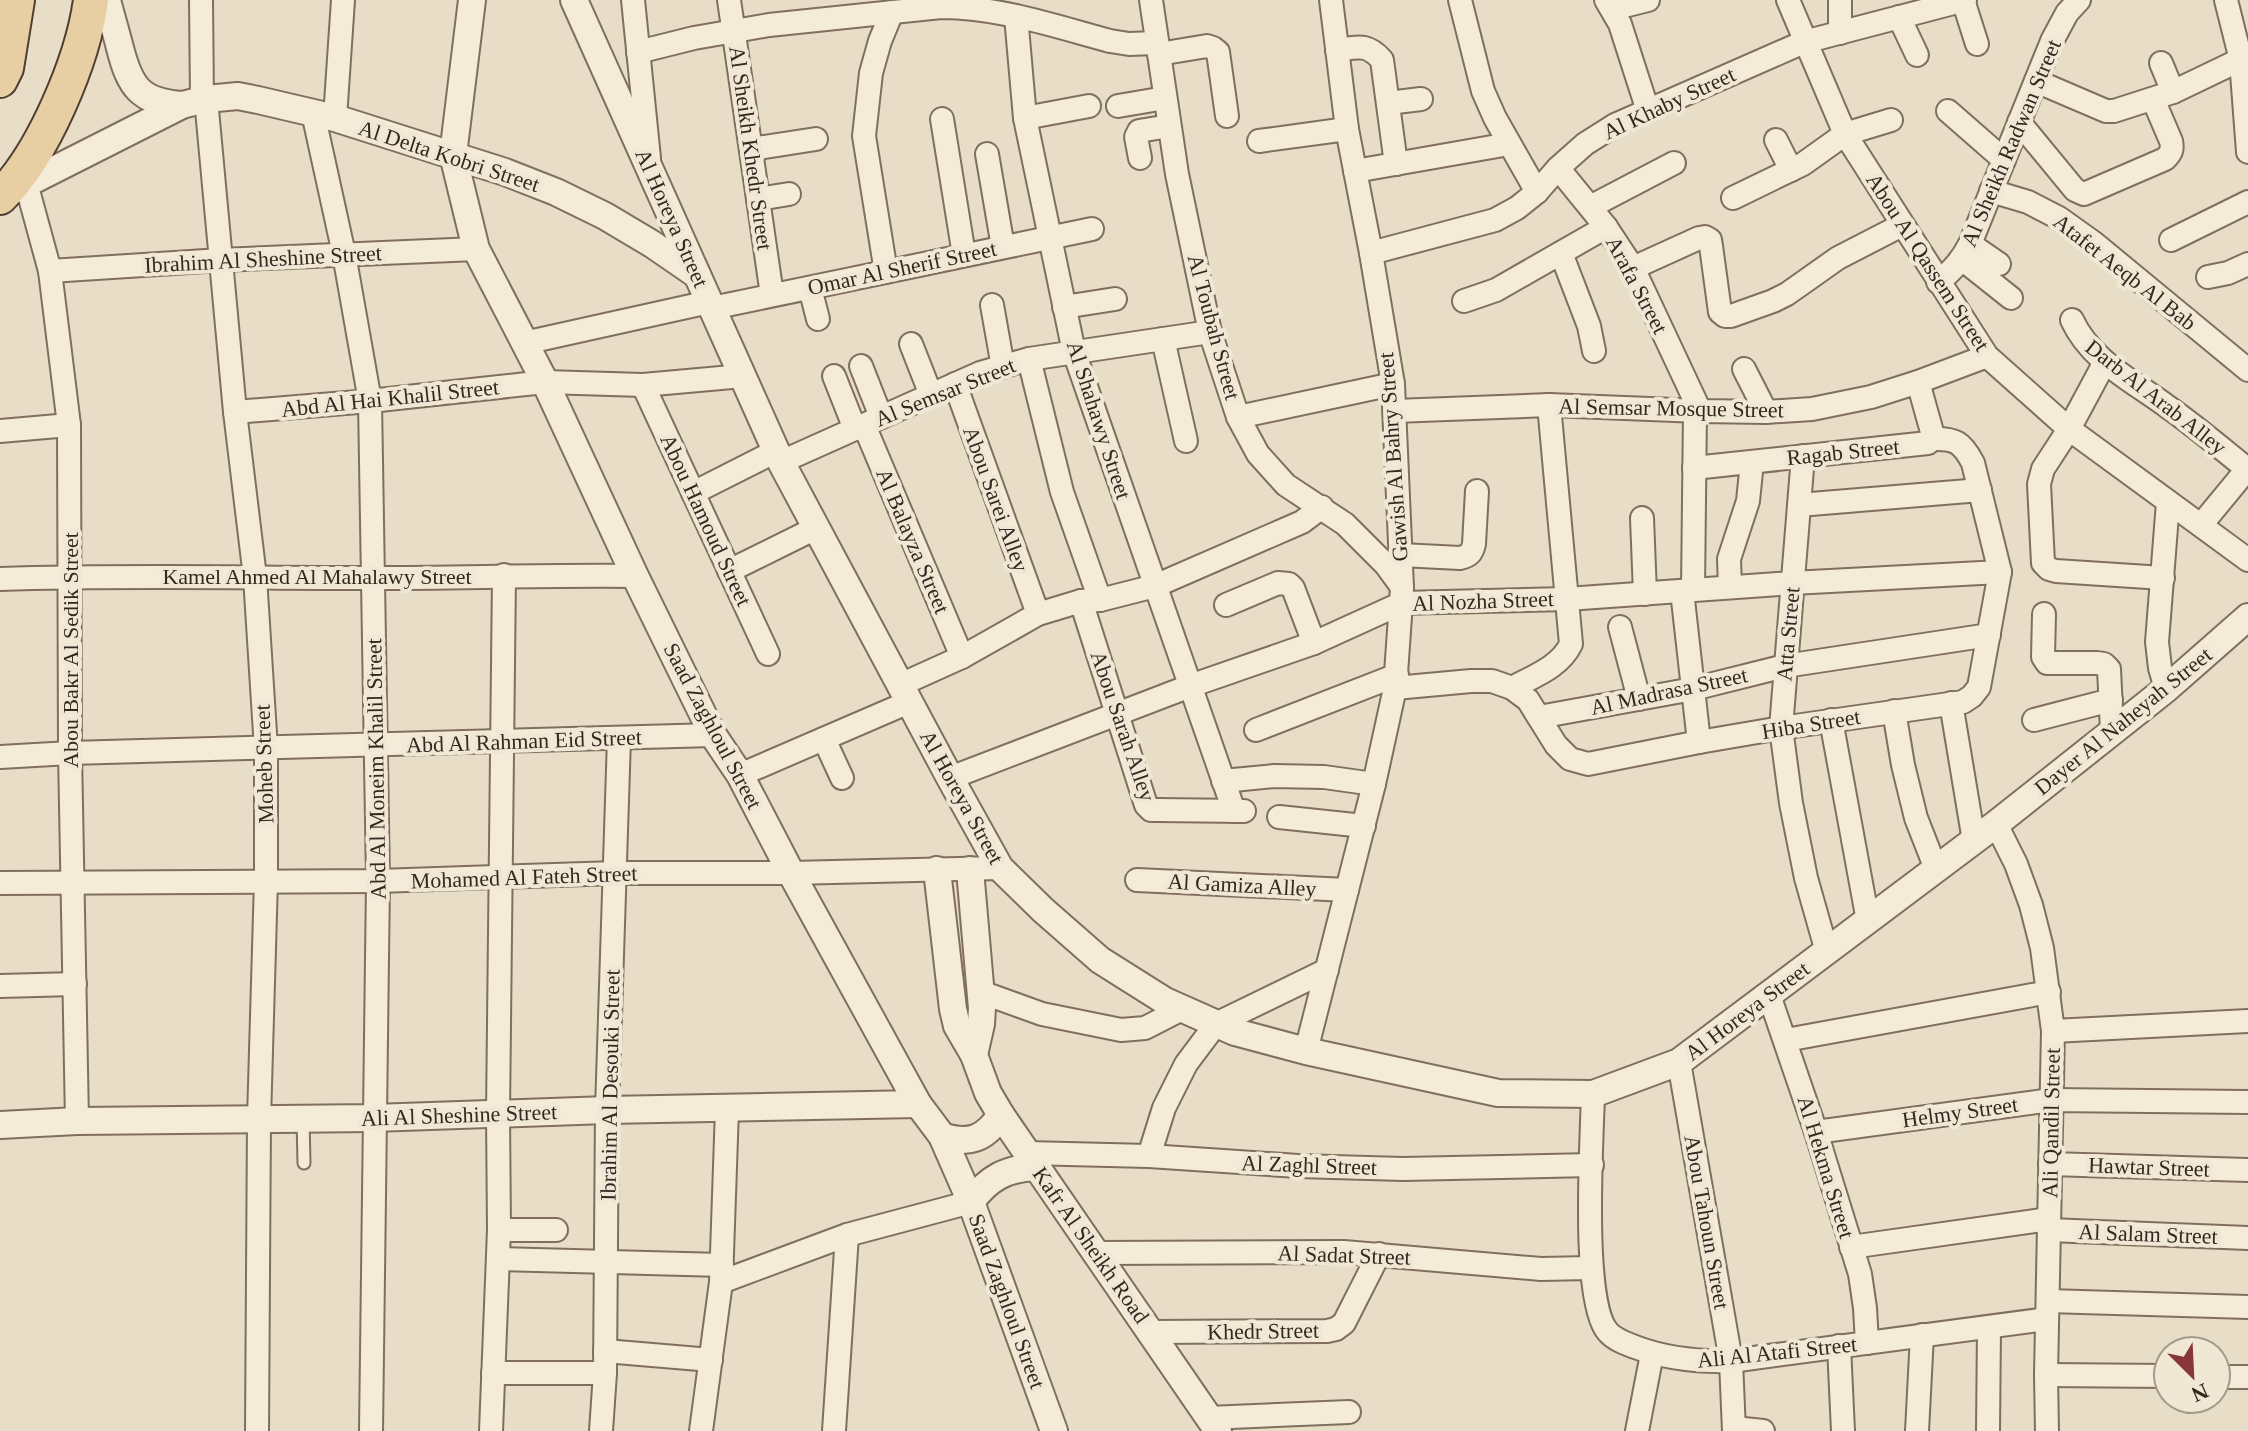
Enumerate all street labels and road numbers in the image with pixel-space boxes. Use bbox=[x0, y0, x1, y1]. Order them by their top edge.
street label: Al Sheikh Radwan Street bbox=[1956, 35, 2066, 251]
street label: Al Sheikh Khedr Street bbox=[724, 44, 778, 252]
street label: Al Khaby Street bbox=[1599, 61, 1739, 145]
street label: Al Delta Kobri Street bbox=[355, 115, 543, 197]
street label: Al Horeya Street bbox=[630, 145, 714, 291]
street label: Abou Al Qassem Street bbox=[1861, 168, 1995, 356]
street label: Atafet Aeqb Al Bab bbox=[2049, 209, 2201, 335]
street label: Arafa Street bbox=[1601, 232, 1673, 338]
street label: Omar Al Sherif Street bbox=[805, 236, 999, 300]
street label: Ibrahim Al Sheshine Street bbox=[144, 240, 382, 278]
street label: Al Toubah Street bbox=[1183, 252, 1245, 402]
street label: Darb Al Arab Alley bbox=[2081, 334, 2231, 460]
street label: Al Shahawy Street bbox=[1062, 338, 1136, 502]
street label: Al Semsar Street bbox=[871, 352, 1019, 432]
street label: Gawish Al Bahry Street bbox=[1373, 352, 1413, 562]
street label: Abd Al Hai Khalil Street bbox=[280, 374, 500, 422]
street label: Al Semsar Mosque Street bbox=[1558, 394, 1784, 422]
street label: Abou Sarei Alley bbox=[958, 423, 1034, 575]
street label: Abou Hamoud Street bbox=[655, 430, 757, 610]
street label: Ragab Street bbox=[1785, 434, 1901, 470]
street label: Al Balayza Street bbox=[871, 465, 955, 617]
street label: Abou Bakr Al Sedik Street bbox=[58, 532, 83, 768]
street label: Kamel Ahmed Al Mahalawy Street bbox=[162, 564, 472, 589]
street label: Al Nozha Street bbox=[1412, 586, 1554, 616]
street label: Atta Street bbox=[1771, 586, 1805, 682]
street label: Abd Al Moneim Khalil Street bbox=[361, 638, 391, 900]
street label: Saad Zaghloul Street bbox=[659, 639, 767, 813]
street label: Dayer Al Naheyah Street bbox=[2029, 642, 2217, 800]
street label: Abou Sarah Alley bbox=[1086, 647, 1160, 805]
street label: Al Madrasa Street bbox=[1588, 662, 1750, 720]
street label: Moheb Street bbox=[249, 704, 279, 824]
street label: Hiba Street bbox=[1760, 704, 1862, 744]
street label: Abd Al Rahman Eid Street bbox=[406, 724, 642, 758]
street label: Al Horeya Street bbox=[915, 726, 1009, 868]
street label: Mohamed Al Fateh Street bbox=[410, 861, 638, 893]
street label: Al Gamiza Alley bbox=[1167, 869, 1317, 901]
street label: Al Horeya Street bbox=[1680, 956, 1814, 1066]
street label: Ibrahim Al Desouki Street bbox=[595, 969, 625, 1201]
street label: Ali Qandil Street bbox=[2037, 1048, 2065, 1198]
street label: Helmy Street bbox=[1900, 1092, 2020, 1132]
street label: Al Hekma Street bbox=[1792, 1093, 1860, 1241]
street label: Ali Al Sheshine Street bbox=[361, 1099, 557, 1131]
street label: Abou Tahoun Street bbox=[1679, 1133, 1735, 1311]
street label: Al Zaghl Street bbox=[1241, 1150, 1377, 1180]
street label: Hawtar Street bbox=[2088, 1152, 2210, 1182]
street label: Kafr Al Sheikh Road bbox=[1028, 1162, 1154, 1328]
street label: Saad Zaghloul Street bbox=[964, 1210, 1050, 1392]
street label: Al Salam Street bbox=[2078, 1219, 2218, 1249]
street label: Al Sadat Street bbox=[1277, 1240, 1411, 1270]
street label: Khedr Street bbox=[1207, 1318, 1319, 1344]
street label: Ali Al Atafi Street bbox=[1696, 1331, 1858, 1373]

